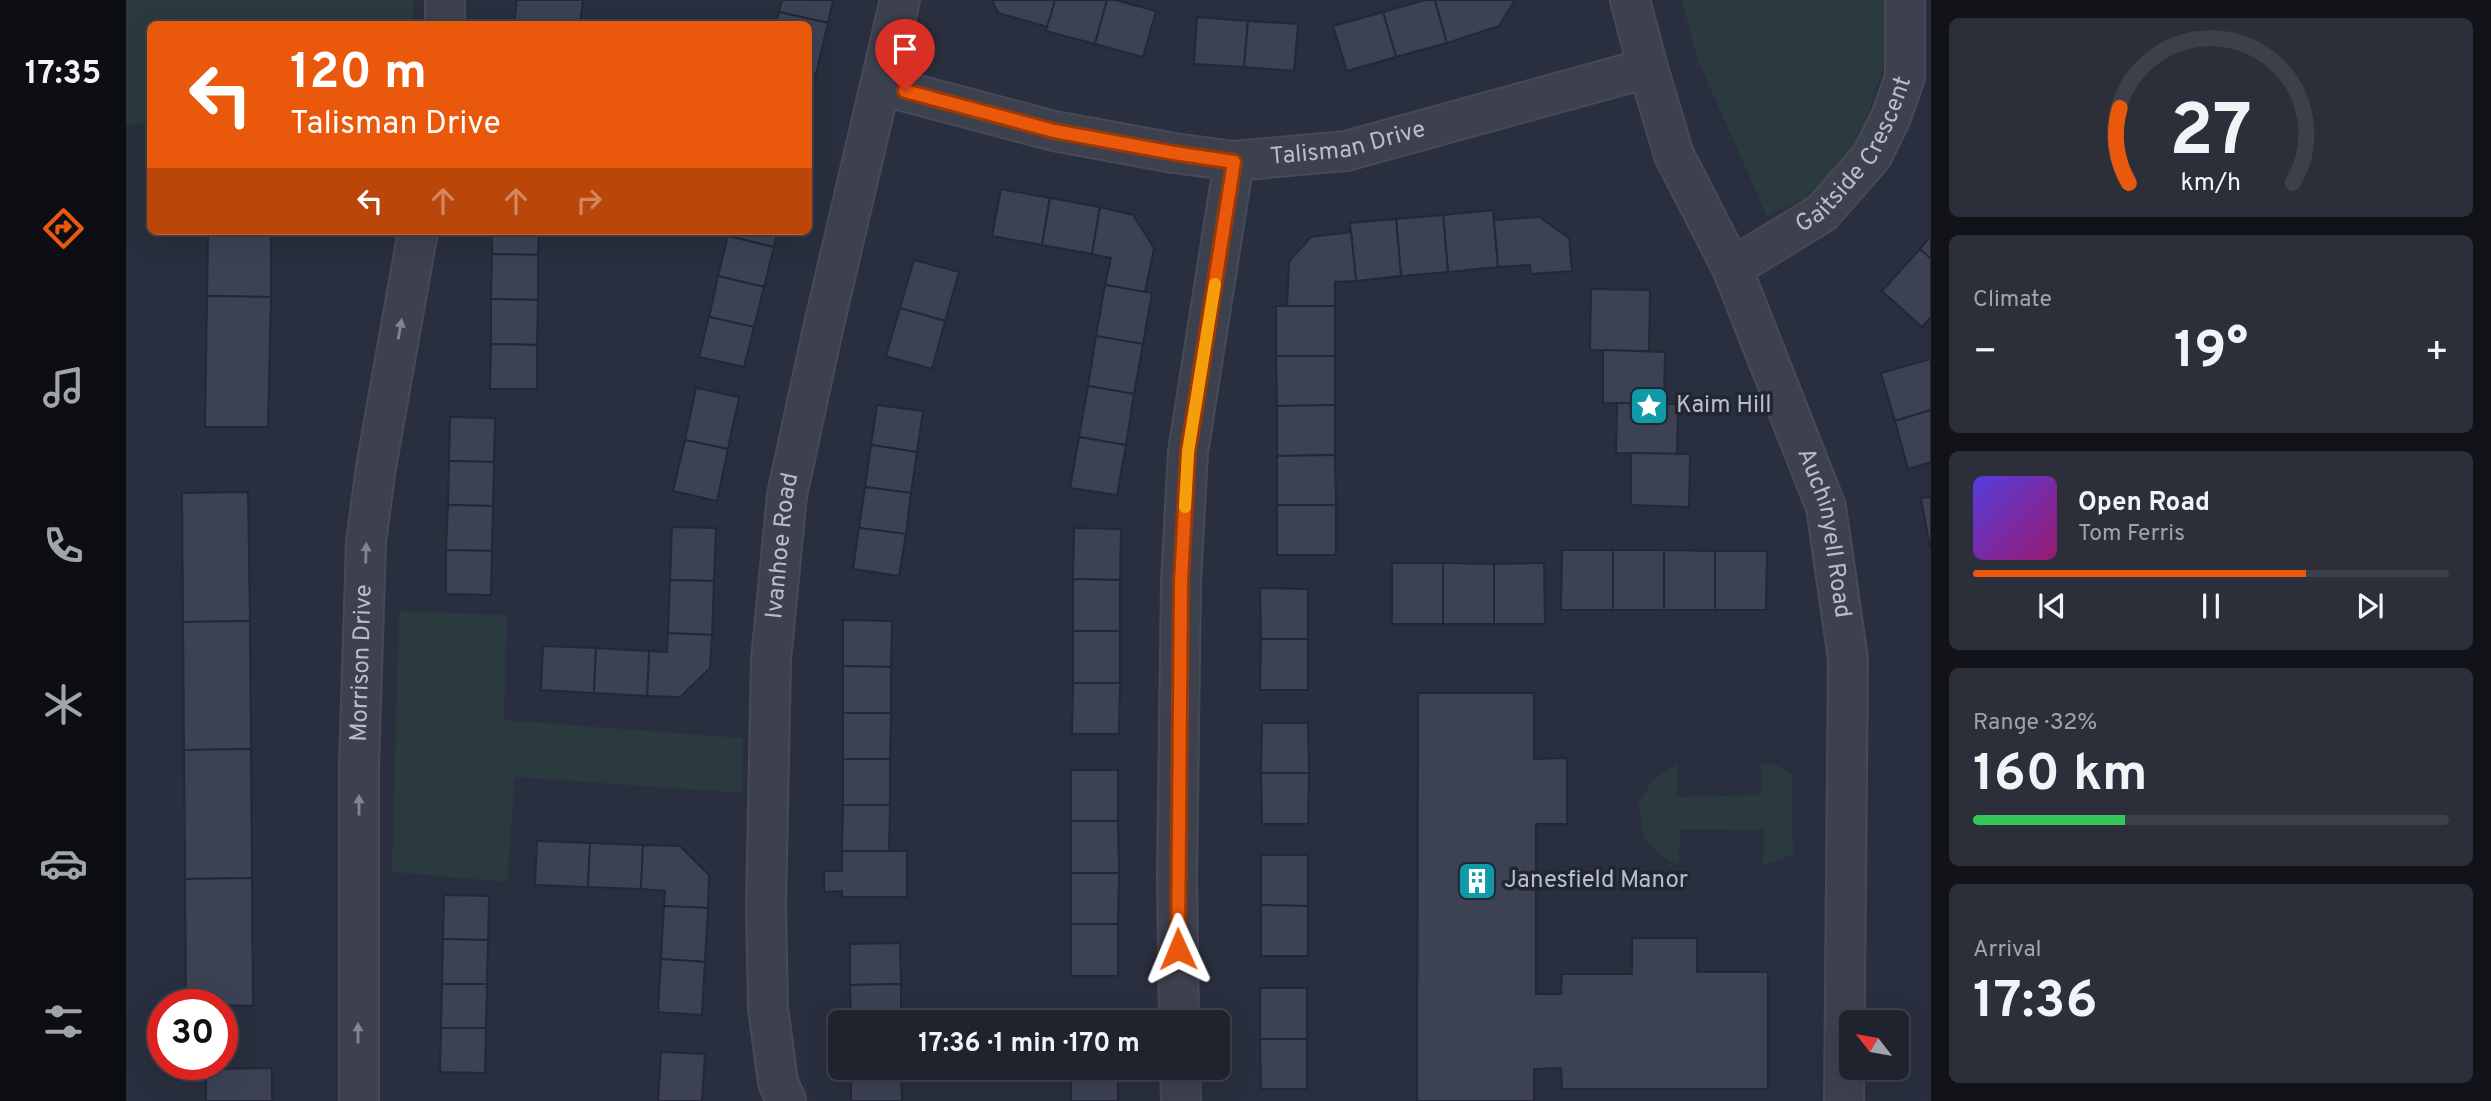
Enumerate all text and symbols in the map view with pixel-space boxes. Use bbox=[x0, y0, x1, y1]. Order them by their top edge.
pin bbox=[875, 19, 935, 91]
icon: arrive bbox=[886, 30, 924, 68]
text: 120 m bbox=[290, 44, 427, 106]
icon: left bbox=[175, 49, 266, 140]
text: 17:35 bbox=[25, 55, 101, 95]
street label: Gaitside Crescent bbox=[1790, 73, 1919, 240]
text: 27 bbox=[2170, 90, 2252, 182]
text: Talisman Drive bbox=[290, 105, 501, 145]
street label: Talisman Drive bbox=[1269, 115, 1429, 173]
text: km/h bbox=[2181, 168, 2241, 200]
icon: left bbox=[351, 182, 389, 220]
icon: ahead bbox=[424, 182, 462, 220]
icon: ahead bbox=[497, 182, 535, 220]
icon: right bbox=[570, 182, 608, 220]
icon: directions bbox=[39, 204, 88, 253]
text: Climate bbox=[1973, 286, 2052, 315]
one-way arrow bbox=[395, 318, 406, 340]
text: 19° bbox=[2174, 320, 2248, 386]
text: − bbox=[1973, 329, 1998, 378]
text: + bbox=[2424, 329, 2449, 378]
icon: music bbox=[39, 363, 88, 412]
place icon: Kaim Hill bbox=[1628, 385, 1670, 427]
place label: Kaim Hill bbox=[1676, 391, 1772, 421]
street label: Auchinyell Road bbox=[1789, 444, 1857, 620]
street label: Ivanhoe Road bbox=[760, 470, 806, 620]
text: Open Road bbox=[2078, 487, 2210, 520]
text: Tom Ferris bbox=[2078, 520, 2185, 549]
icon: phone bbox=[39, 521, 88, 570]
one-way arrow bbox=[361, 542, 372, 564]
street label: Morrison Drive bbox=[345, 584, 380, 742]
icon: previous bbox=[2033, 587, 2071, 625]
icon: pause bbox=[2192, 587, 2230, 625]
icon: next bbox=[2351, 587, 2389, 625]
icon: climate bbox=[39, 680, 88, 729]
text: Range · 32% bbox=[1973, 709, 2097, 738]
text: 160 km bbox=[1973, 743, 2148, 809]
one-way arrow bbox=[353, 794, 365, 816]
icon: car bbox=[39, 839, 88, 888]
building icon: Janesfield Manor bbox=[1456, 860, 1498, 902]
place label: Janesfield Manor bbox=[1504, 866, 1688, 896]
position arrow bbox=[1141, 912, 1215, 986]
text: Arrival bbox=[1973, 936, 2042, 965]
text: 17:36 bbox=[1973, 970, 2097, 1036]
speed limit sign: 30 bbox=[147, 989, 238, 1080]
icon: filters bbox=[39, 997, 88, 1046]
north arrow bbox=[1839, 1010, 1909, 1080]
map controls bbox=[1839, 1010, 1909, 1080]
one-way arrow bbox=[352, 1022, 364, 1044]
text: 17:36 · 1 min · 170 m bbox=[918, 1028, 1140, 1061]

